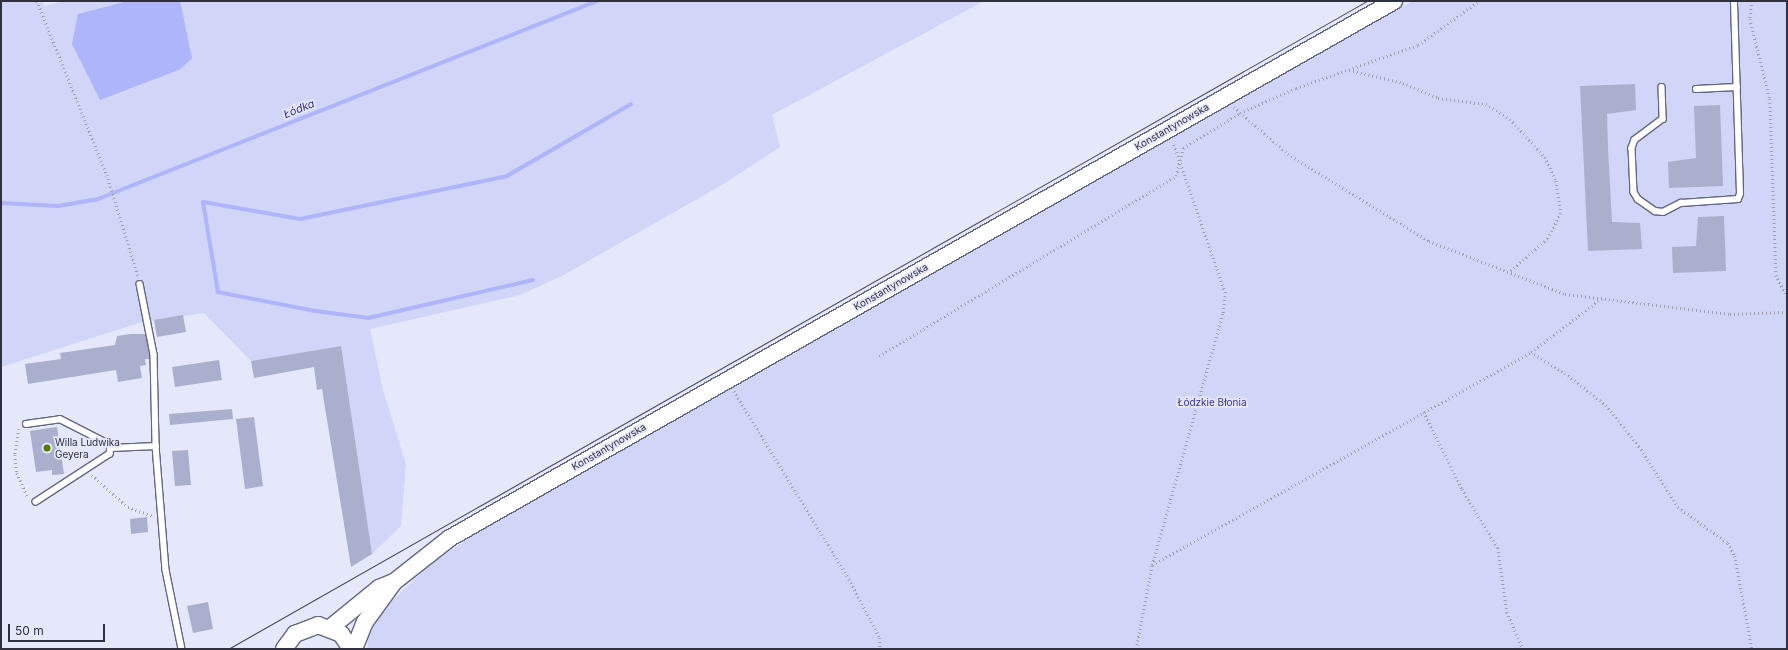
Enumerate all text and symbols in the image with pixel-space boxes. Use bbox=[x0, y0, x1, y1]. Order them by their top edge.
water label: Łódka bbox=[282, 97, 316, 121]
street label: Konstantynowska bbox=[1133, 101, 1211, 153]
street label: Konstantynowska bbox=[852, 261, 930, 313]
park label: Łódzkie Błonia bbox=[1177, 397, 1247, 409]
street label: Konstantynowska bbox=[570, 421, 648, 473]
place label: Willa Ludwika Geyera bbox=[55, 436, 120, 460]
marker: Willa Ludwika Geyera bbox=[42, 443, 52, 453]
scale bar bbox=[10, 616, 107, 642]
text: 50 m bbox=[15, 623, 44, 638]

